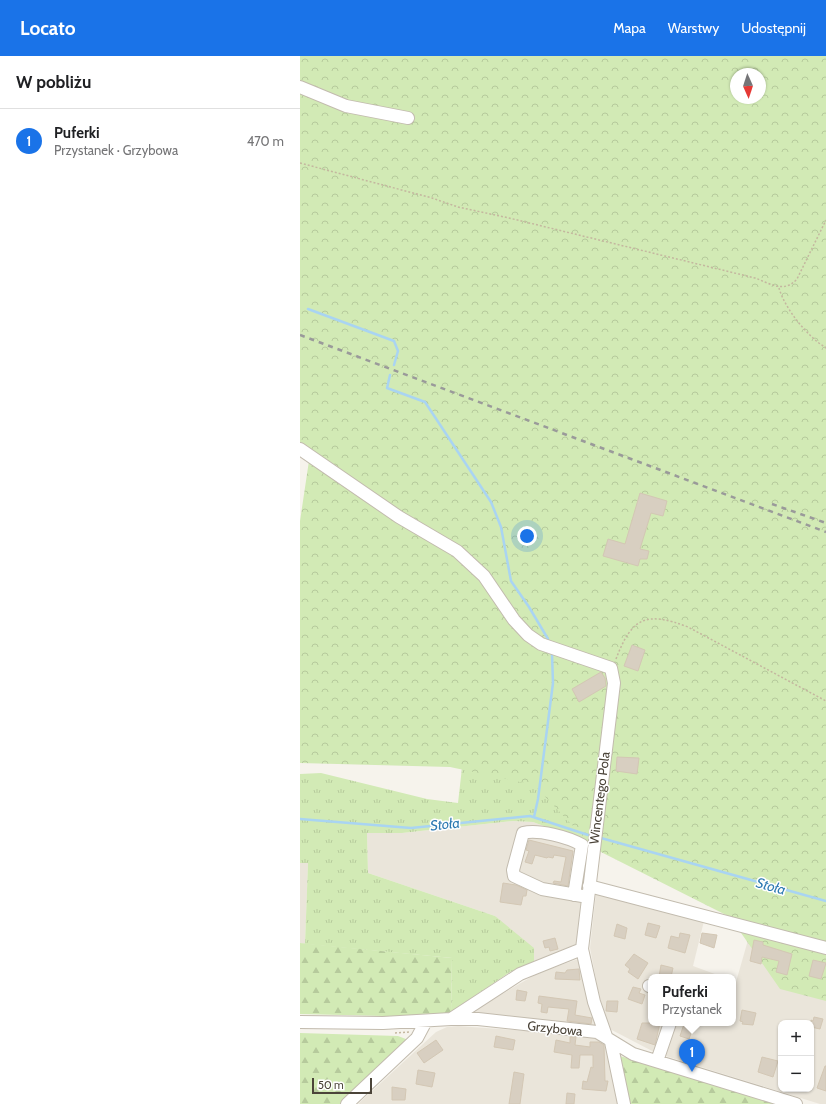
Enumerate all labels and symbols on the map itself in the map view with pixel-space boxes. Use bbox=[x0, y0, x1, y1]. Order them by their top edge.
north arrow bbox=[730, 68, 766, 104]
your location bbox=[517, 526, 537, 546]
street label: Wincentego Pola bbox=[585, 750, 613, 845]
water label: Stoła bbox=[429, 813, 461, 835]
water label: Stoła bbox=[754, 873, 788, 899]
street label: Grzybowa bbox=[527, 1017, 584, 1039]
pin: 1 bbox=[679, 1039, 705, 1072]
scale bar bbox=[312, 1076, 372, 1095]

